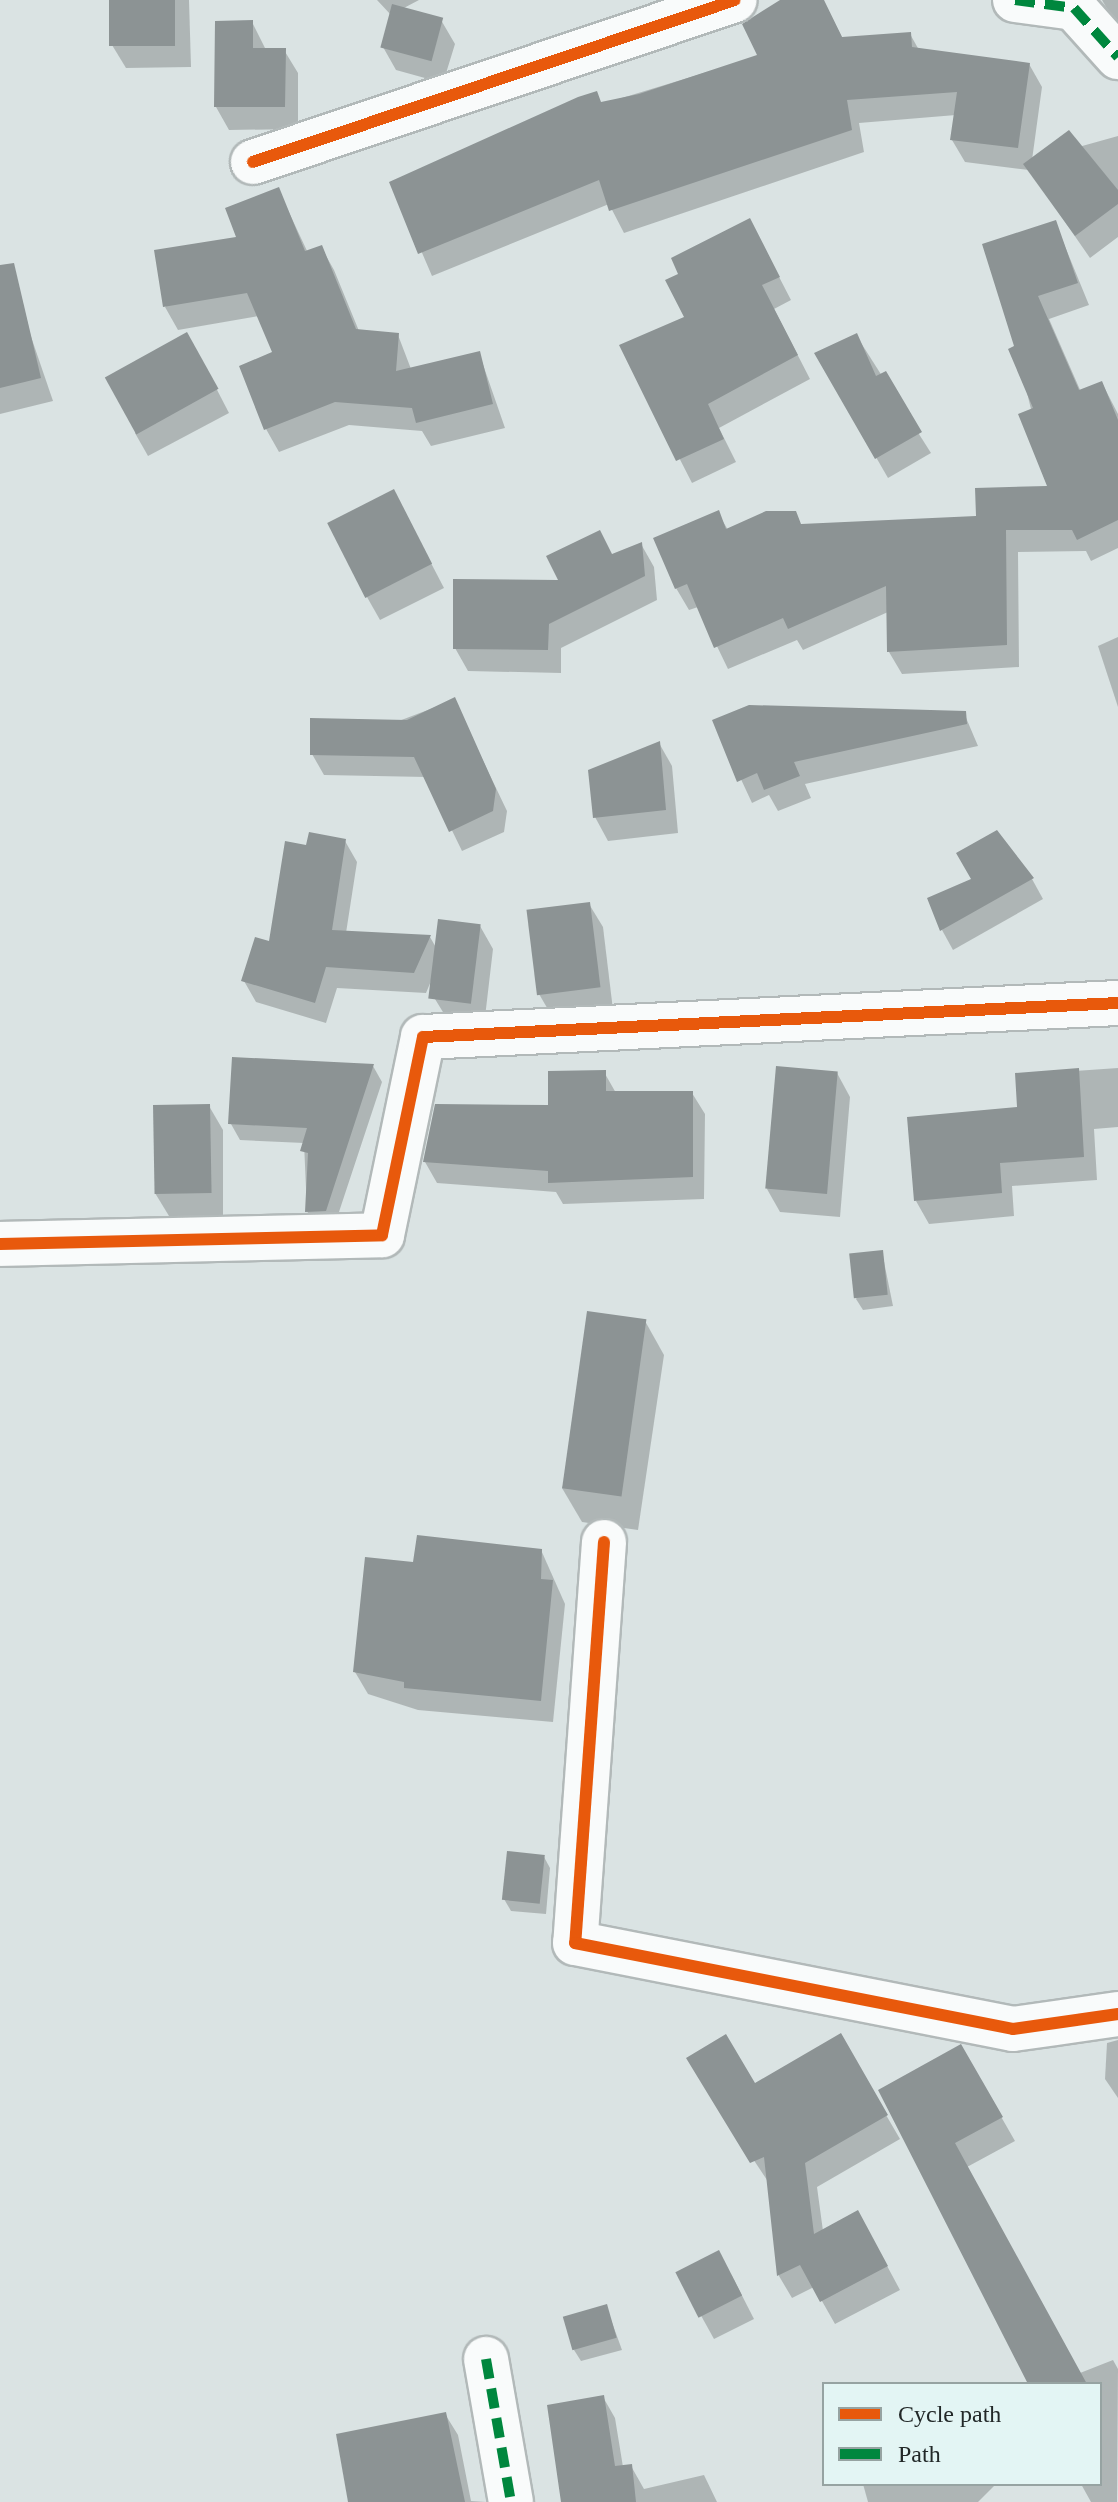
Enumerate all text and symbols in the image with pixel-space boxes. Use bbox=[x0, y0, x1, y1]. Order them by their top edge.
legend bbox=[822, 2382, 1102, 2486]
text: Cycle path bbox=[898, 2401, 1001, 2427]
text: Path bbox=[898, 2441, 941, 2467]

